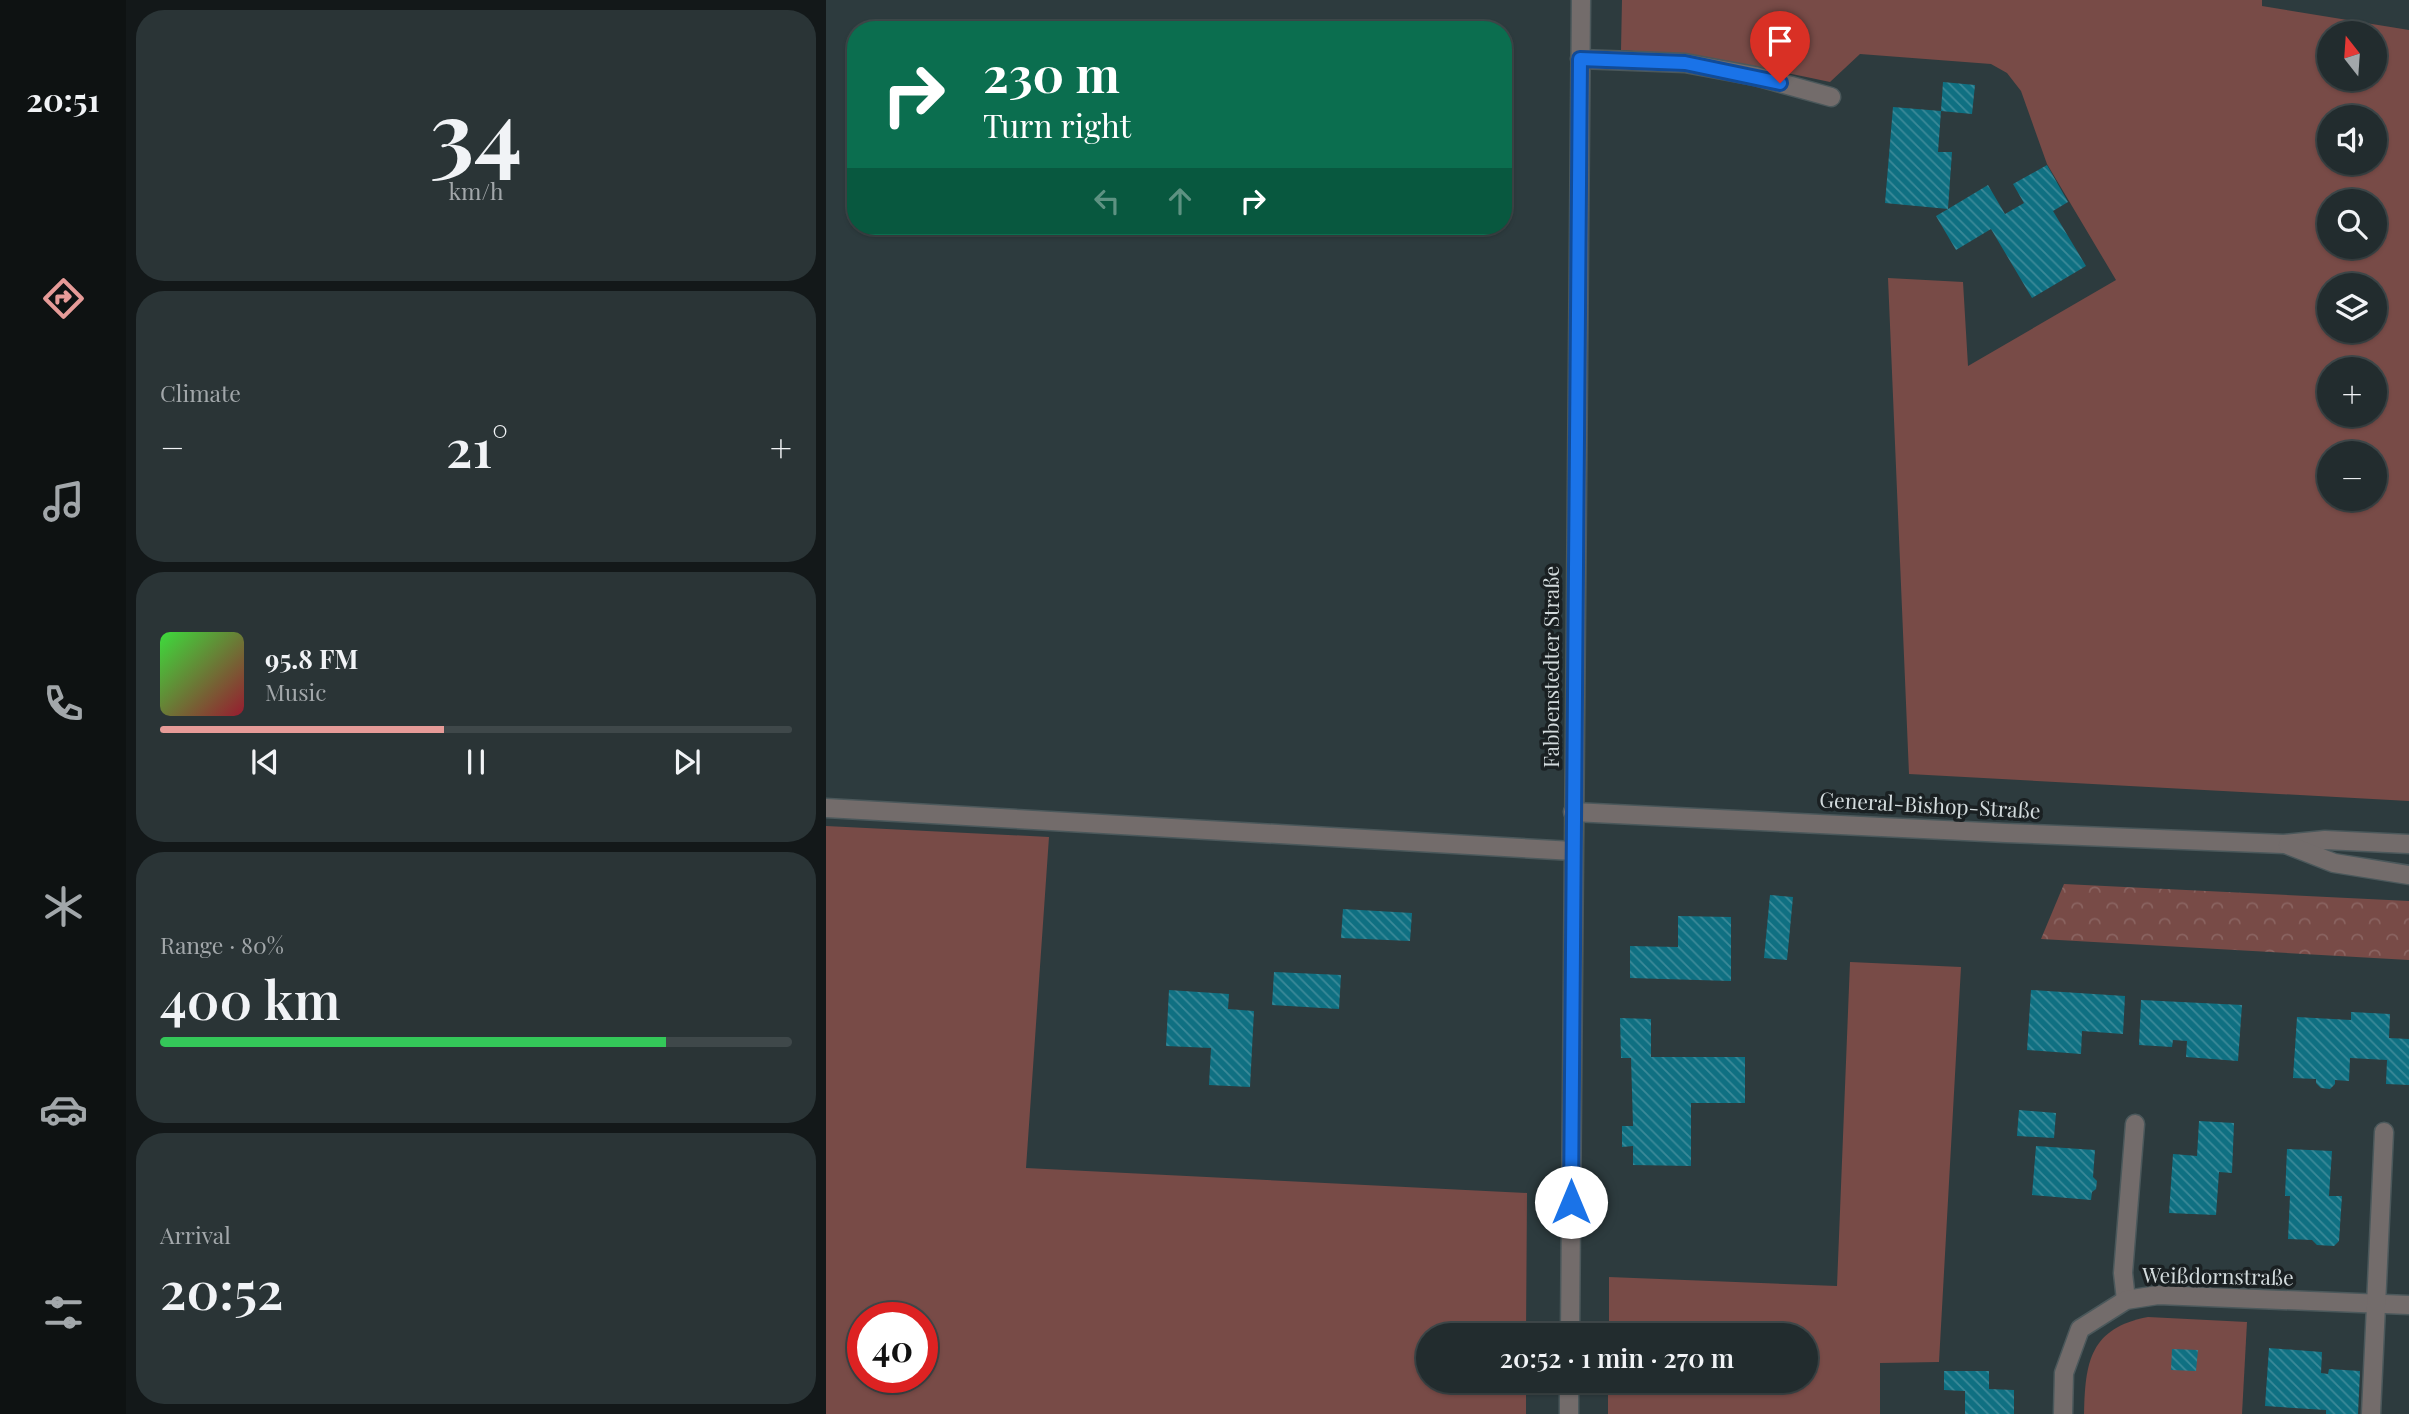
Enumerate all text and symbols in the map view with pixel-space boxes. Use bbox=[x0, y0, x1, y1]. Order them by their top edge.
pin bbox=[1750, 11, 1810, 83]
north arrow bbox=[2317, 21, 2387, 91]
map controls bbox=[2317, 21, 2387, 511]
icon: arrive bbox=[1761, 22, 1799, 60]
text: 230 m bbox=[983, 40, 1120, 105]
icon: right bbox=[868, 49, 959, 140]
text: 34 bbox=[430, 69, 522, 190]
text: 20:51 bbox=[26, 77, 100, 120]
text: Turn right bbox=[983, 103, 1131, 146]
button: sound bbox=[2317, 105, 2387, 175]
text: km/h bbox=[448, 175, 504, 206]
icon: left bbox=[1088, 182, 1126, 220]
icon: ahead bbox=[1161, 182, 1199, 220]
icon: right bbox=[1234, 182, 1272, 220]
button: search bbox=[2317, 189, 2387, 259]
button: layers bbox=[2317, 273, 2387, 343]
icon: directions bbox=[39, 274, 88, 323]
button: + bbox=[2317, 357, 2387, 427]
text: Climate bbox=[160, 377, 241, 408]
text: 21° bbox=[446, 412, 508, 481]
text: − bbox=[160, 421, 185, 472]
text: + bbox=[770, 421, 792, 472]
button: − bbox=[2317, 441, 2387, 511]
icon: music bbox=[39, 477, 88, 526]
street label: Fabbenstedter Straße bbox=[1536, 566, 1564, 768]
text: 95.8 FM bbox=[265, 641, 358, 676]
text: Music bbox=[265, 676, 326, 707]
icon: phone bbox=[39, 679, 88, 728]
icon: previous bbox=[246, 743, 284, 781]
icon: pause bbox=[457, 743, 495, 781]
icon: next bbox=[668, 743, 706, 781]
street label: General-Bishop-Straße bbox=[1819, 784, 2041, 824]
icon: climate bbox=[39, 882, 88, 931]
text: Range · 80% bbox=[160, 929, 284, 960]
text: 400 km bbox=[160, 964, 340, 1033]
icon: car bbox=[39, 1085, 88, 1134]
position arrow bbox=[1534, 1165, 1608, 1239]
text: Arrival bbox=[160, 1219, 231, 1250]
text: 20:52 bbox=[160, 1254, 284, 1323]
street label: Weißdornstraße bbox=[2141, 1260, 2294, 1290]
icon: filters bbox=[39, 1288, 88, 1337]
speed limit sign: 40 bbox=[847, 1302, 938, 1393]
text: 20:52 · 1 min · 270 m bbox=[1500, 1340, 1734, 1375]

